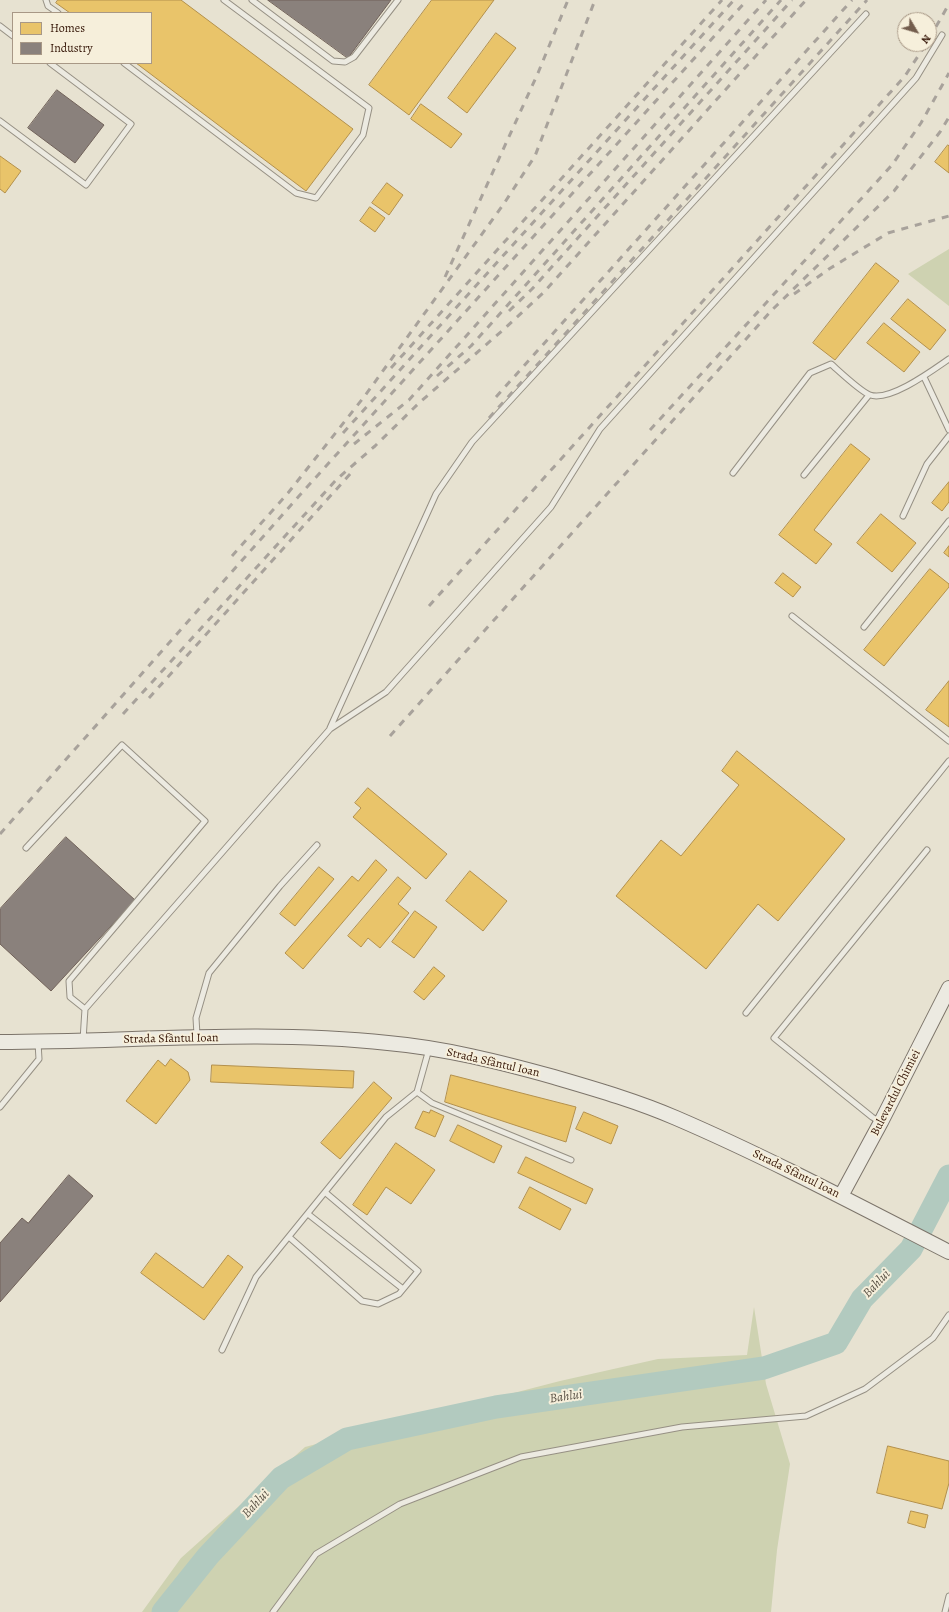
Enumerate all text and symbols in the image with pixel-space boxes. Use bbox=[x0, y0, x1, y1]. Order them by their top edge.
legend bbox=[12, 12, 152, 64]
north arrow bbox=[897, 12, 937, 52]
text: Homes bbox=[50, 20, 85, 36]
text: N bbox=[918, 31, 934, 47]
text: Industry bbox=[50, 40, 93, 56]
street label: Strada Sfântul Ioan bbox=[123, 1031, 219, 1047]
street label: Strada Sfântul Ioan bbox=[445, 1045, 541, 1081]
street label: Bulevardul Chimiei bbox=[868, 1047, 924, 1139]
street label: Strada Sfântul Ioan bbox=[750, 1147, 842, 1201]
water label: Bahlui bbox=[860, 1267, 894, 1301]
water label: Bahlui bbox=[549, 1387, 583, 1407]
water label: Bahlui bbox=[239, 1487, 273, 1521]

